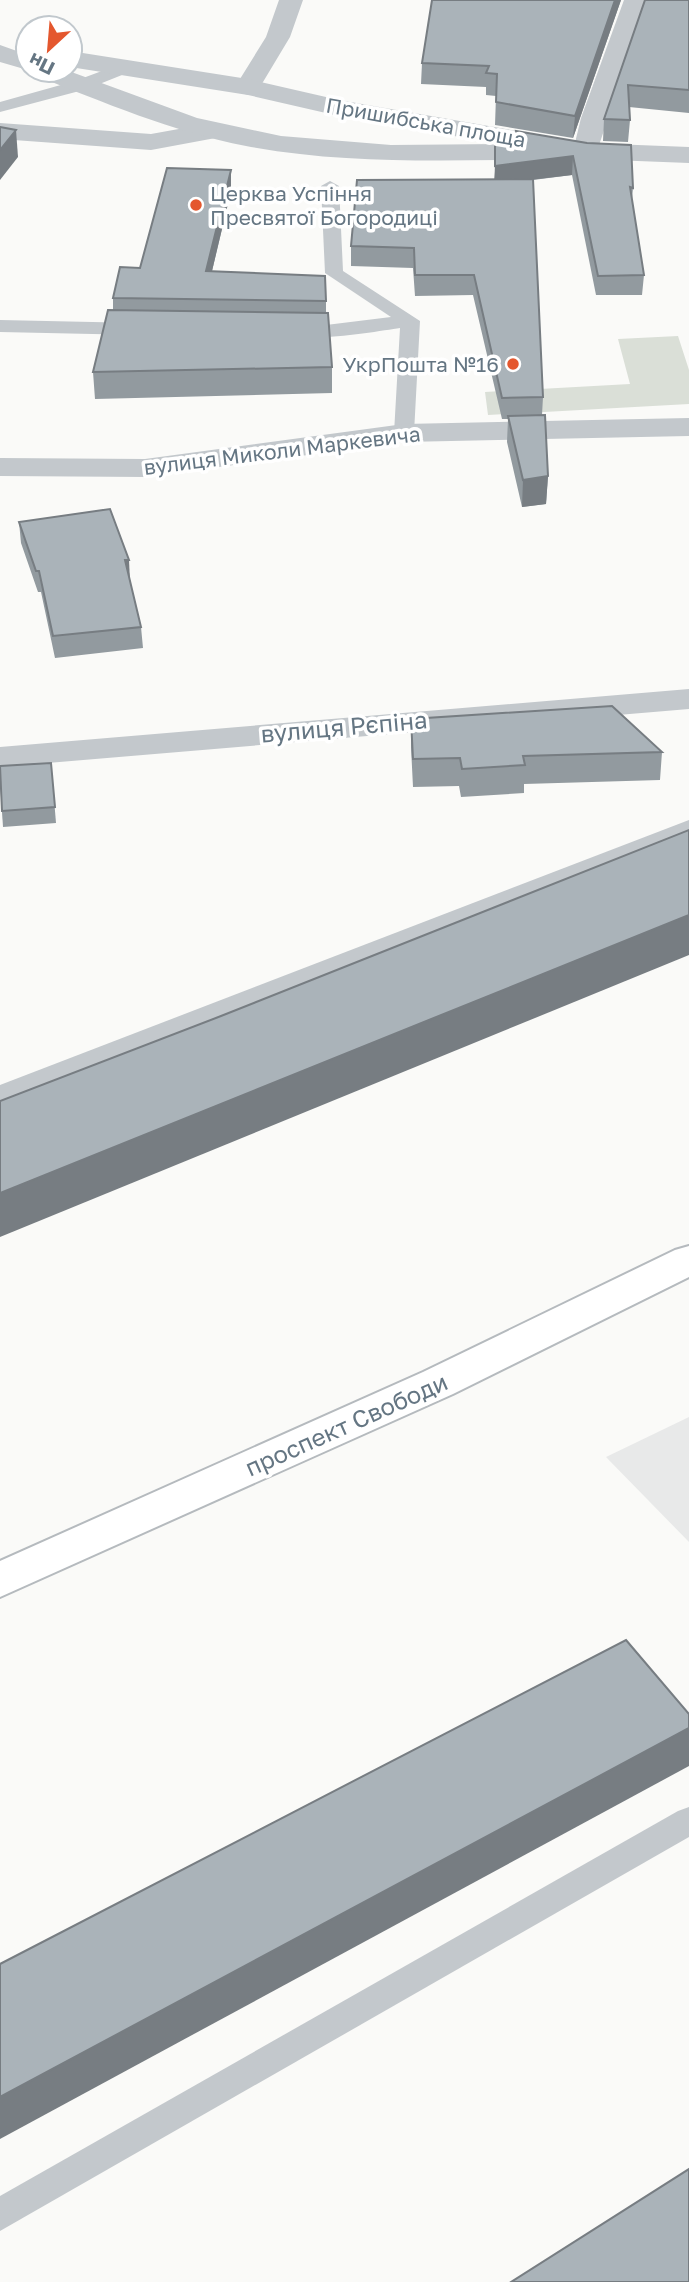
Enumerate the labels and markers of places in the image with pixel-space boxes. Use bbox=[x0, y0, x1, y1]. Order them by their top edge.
place label: Церква Успіння Пресвятої Богородиці bbox=[210, 180, 438, 230]
marker: Церква Успіння Пресвятої Богородиці bbox=[188, 197, 204, 213]
place label: УкрПошта №16 bbox=[343, 351, 499, 377]
marker: УкрПошта №16 bbox=[505, 356, 521, 372]

